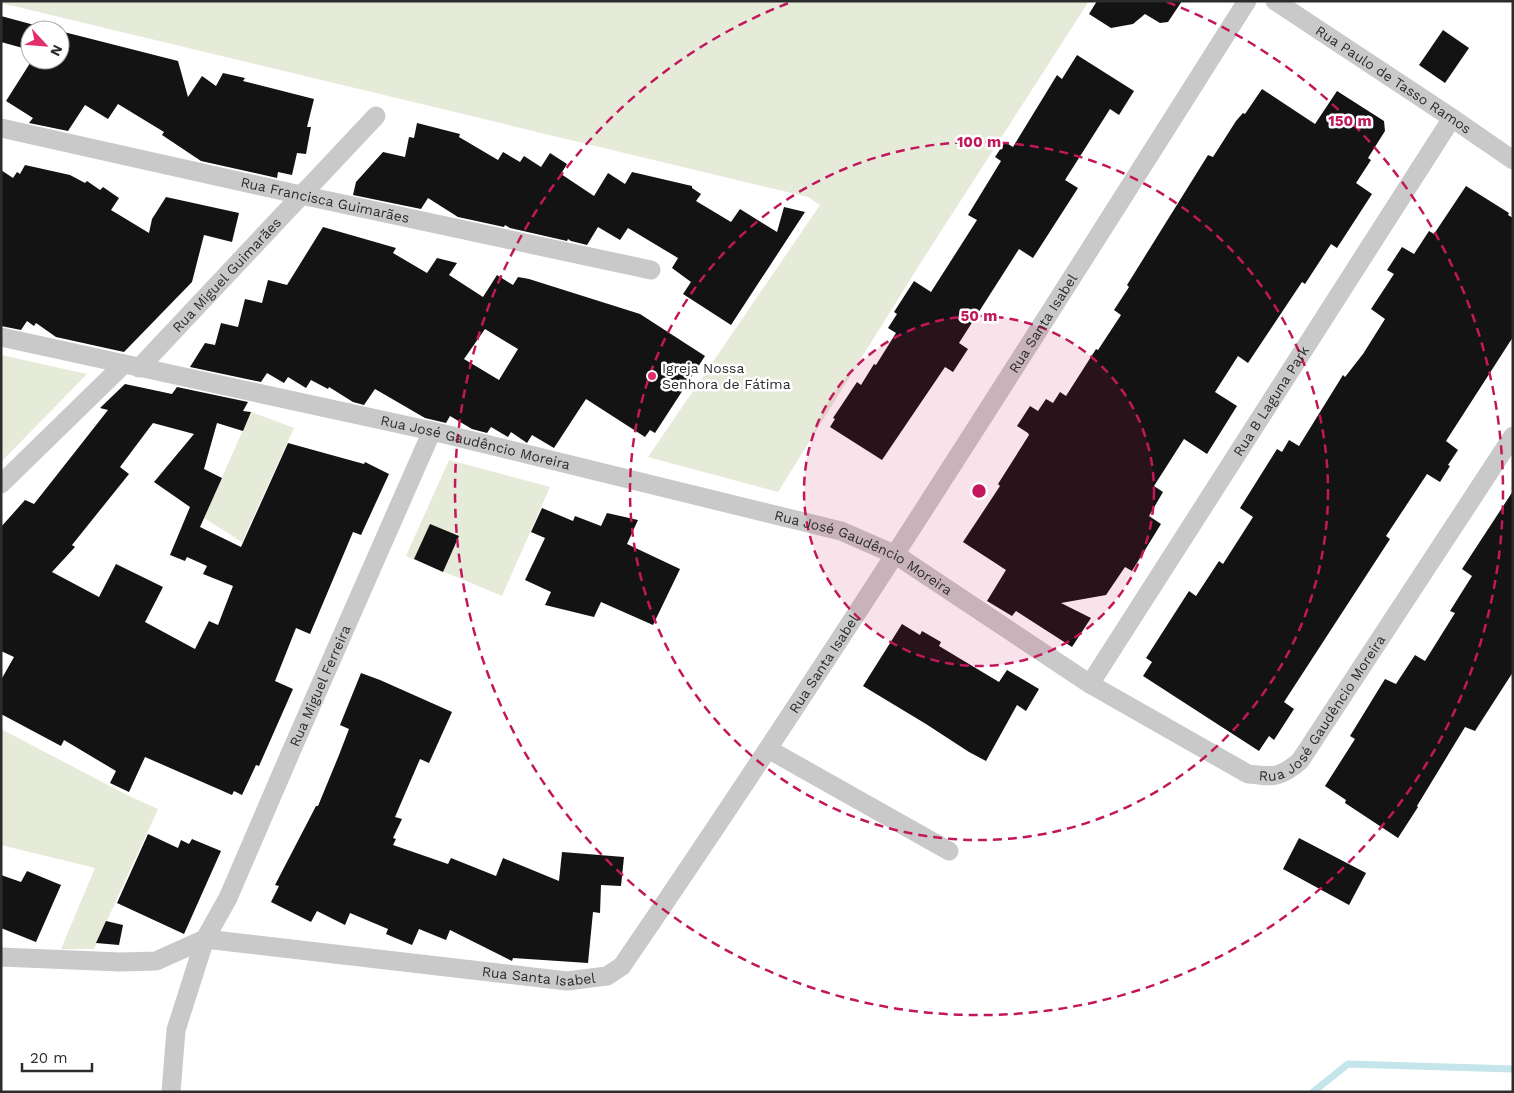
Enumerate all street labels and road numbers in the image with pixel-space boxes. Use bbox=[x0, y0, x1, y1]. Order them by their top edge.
street label: Rua Paulo de Tasso Ramos bbox=[1313, 22, 1474, 137]
street label: Rua Francisca Guimarães bbox=[239, 174, 411, 226]
street label: Rua Miguel Guimarães bbox=[169, 214, 284, 335]
street label: Rua Santa Isabel bbox=[1005, 270, 1081, 376]
street label: Rua B Laguna Park bbox=[1230, 343, 1312, 459]
street label: Rua José Gaudêncio Moreira bbox=[379, 412, 572, 473]
street label: Rua José Gaudêncio Moreira bbox=[773, 507, 955, 598]
street label: Rua Santa Isabel bbox=[786, 611, 862, 716]
street label: Rua Miguel Ferreira bbox=[286, 623, 354, 749]
street label: Rua José Gaudêncio Moreira bbox=[1258, 632, 1388, 784]
street label: Rua Santa Isabel bbox=[481, 963, 597, 989]

